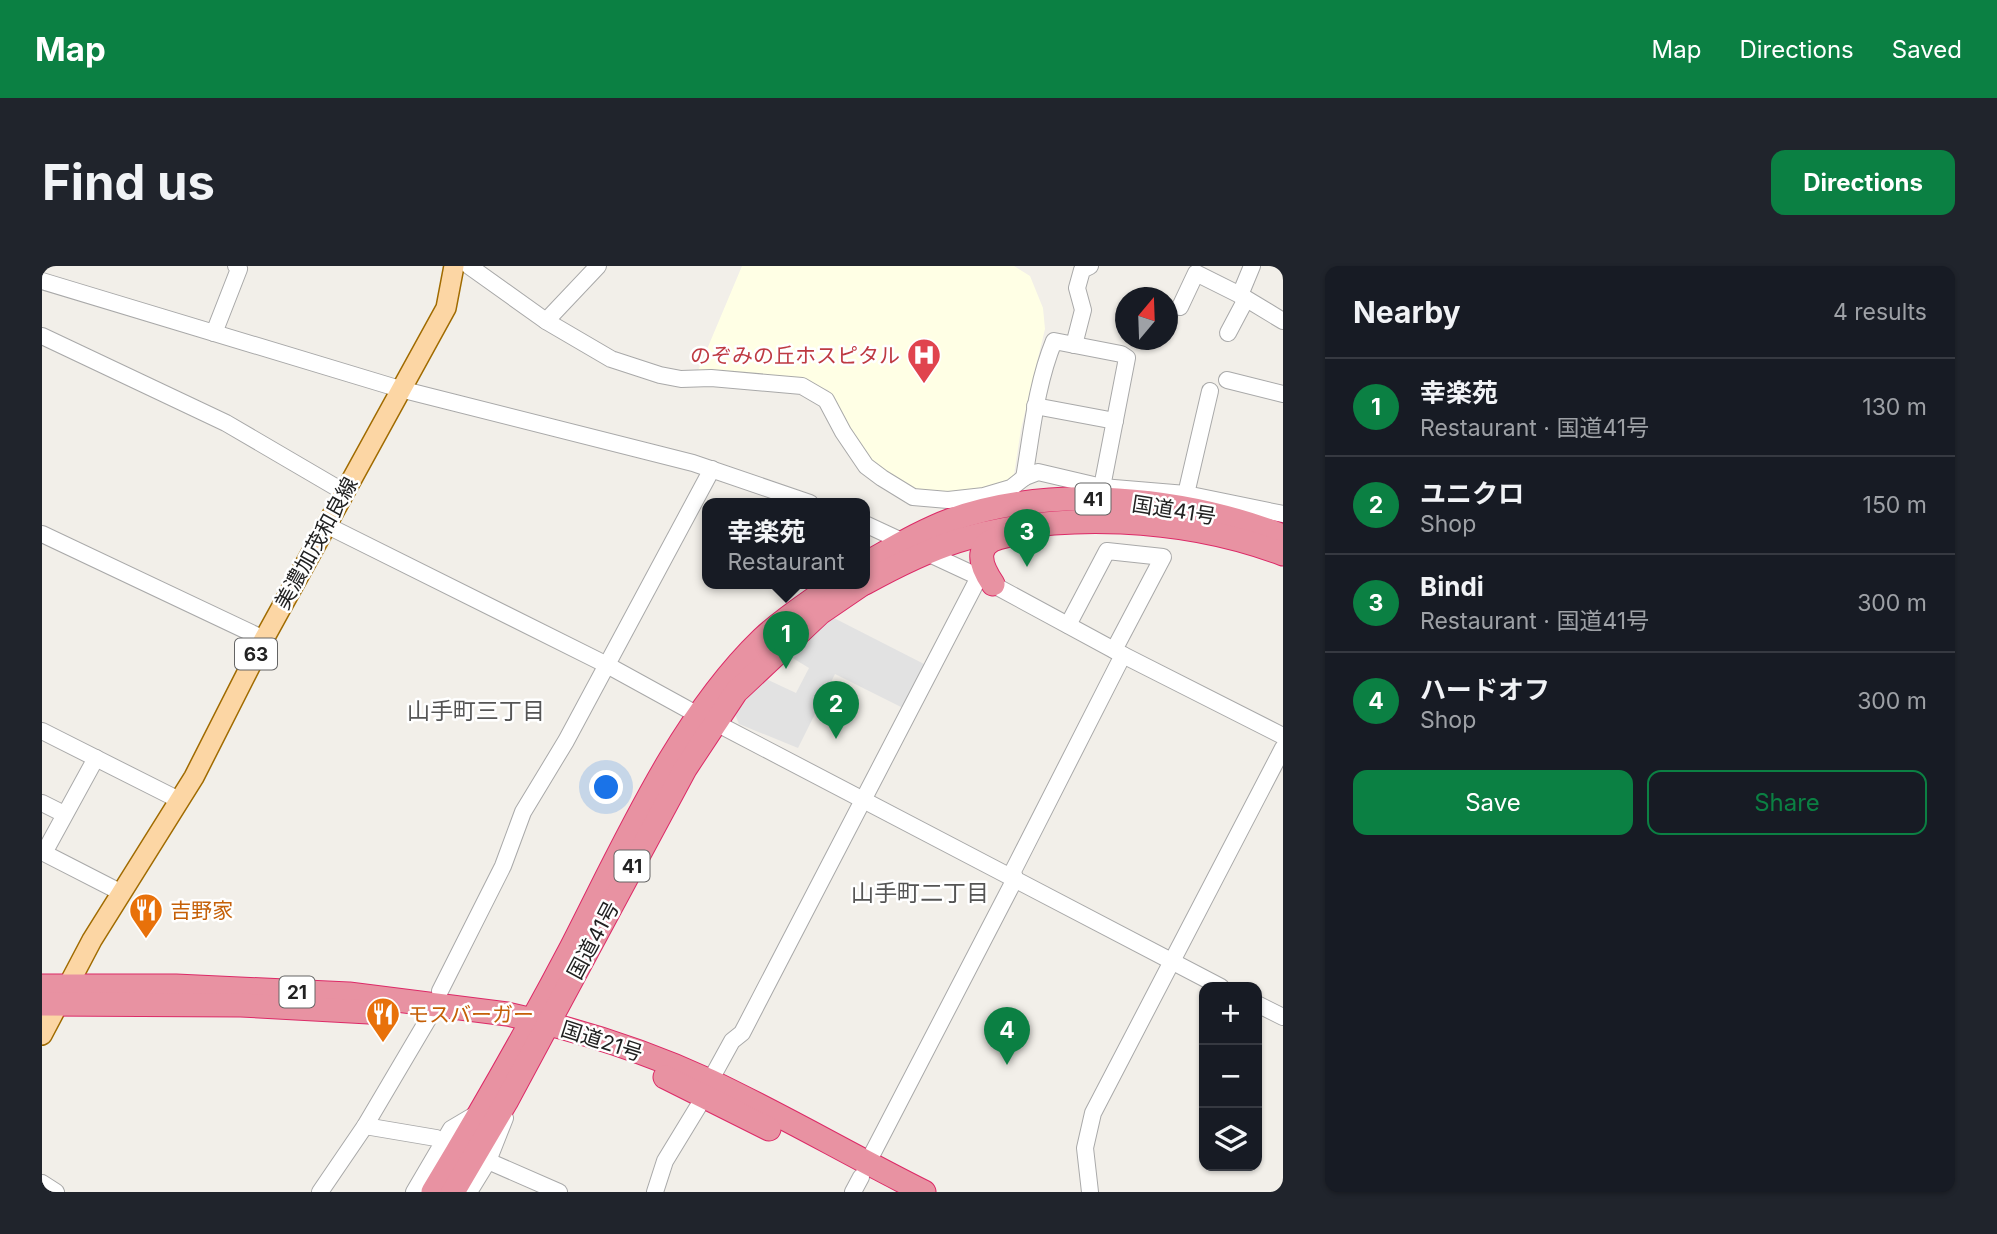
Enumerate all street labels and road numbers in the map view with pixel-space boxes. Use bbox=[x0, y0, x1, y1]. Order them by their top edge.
street label: 美濃加茂和良線 bbox=[269, 473, 363, 613]
road number: 41 bbox=[1076, 484, 1110, 514]
street label: 国道41号 bbox=[1130, 491, 1218, 529]
road number: 63 bbox=[235, 638, 277, 670]
road number: 41 bbox=[614, 850, 650, 881]
street label: 国道41号 bbox=[562, 897, 624, 983]
road number: 21 bbox=[280, 976, 314, 1007]
street label: 国道21号 bbox=[558, 1016, 646, 1066]

